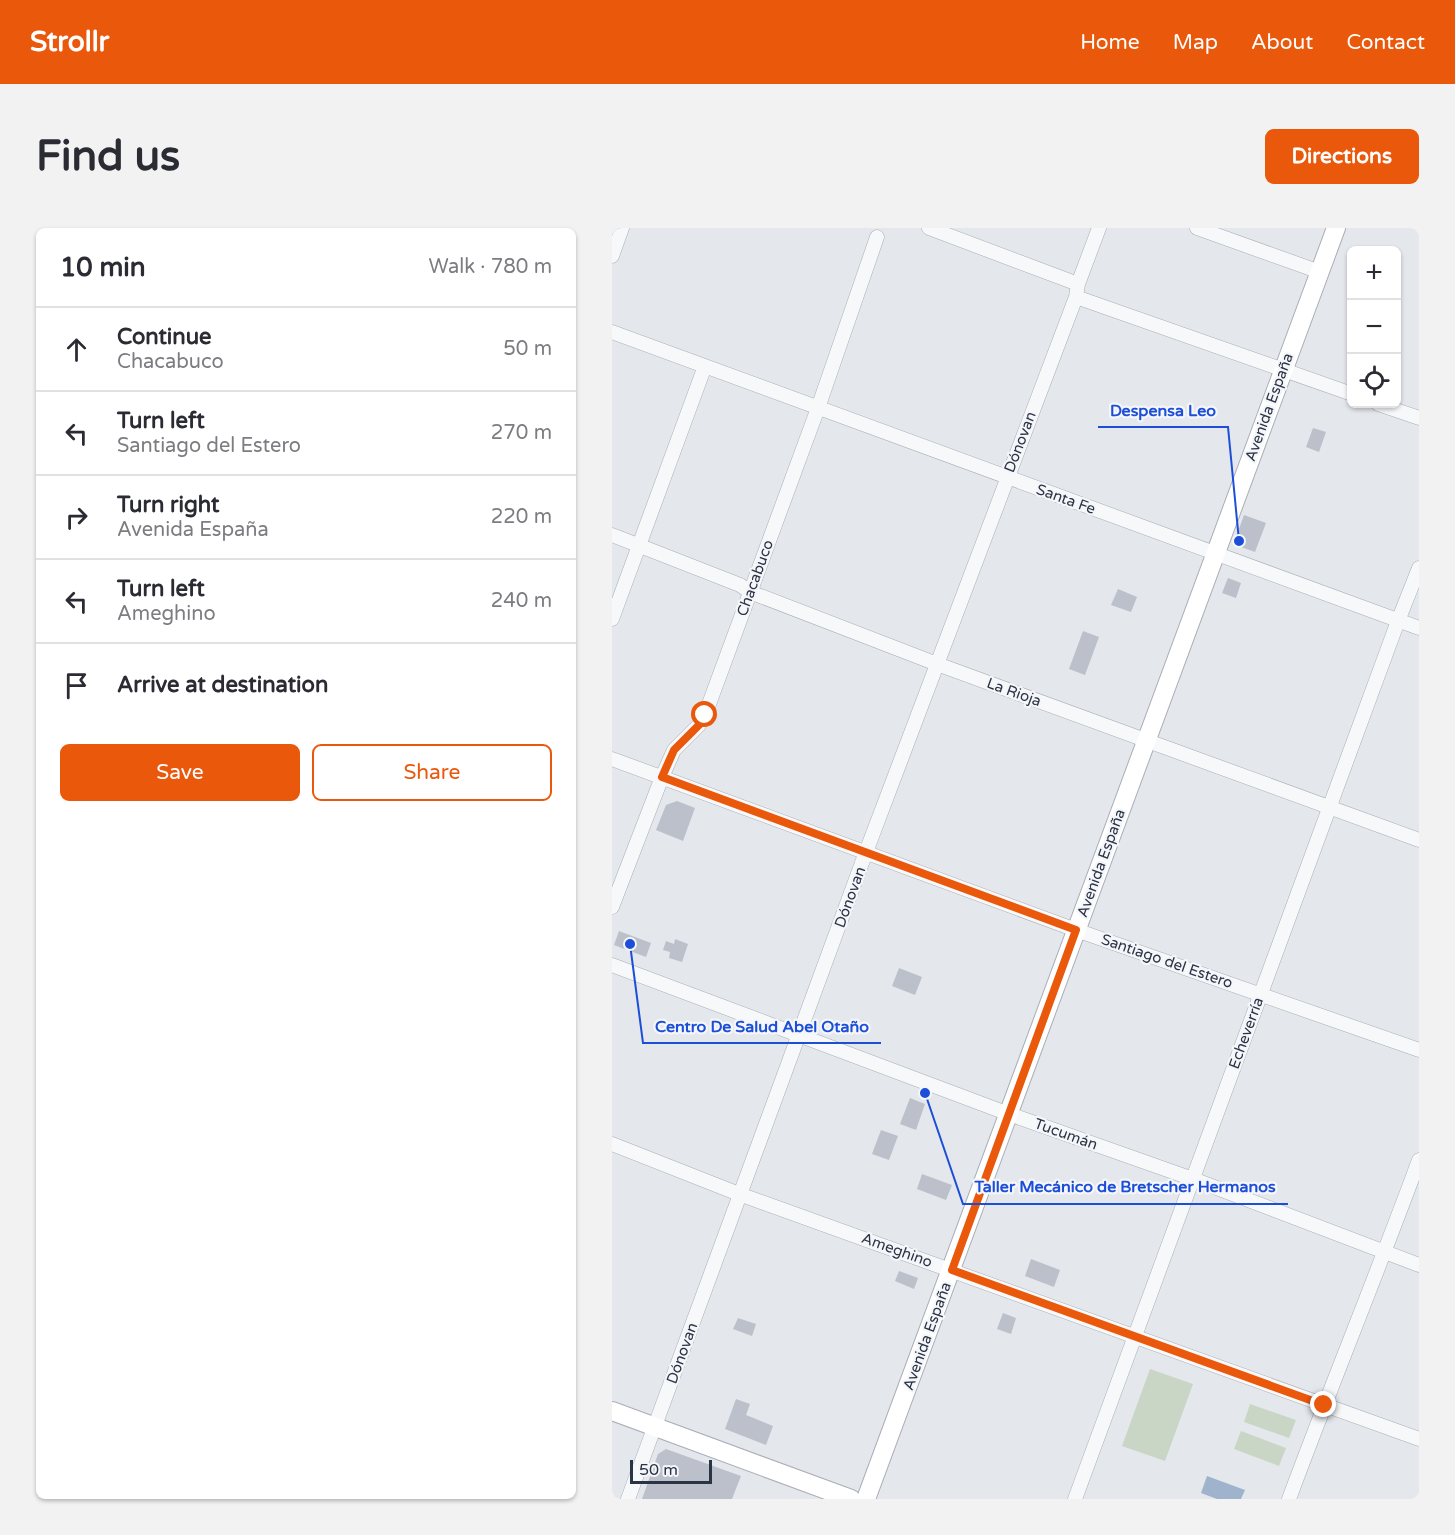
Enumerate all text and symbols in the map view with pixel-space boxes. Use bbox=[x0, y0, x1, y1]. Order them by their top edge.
text: Strollr bbox=[30, 25, 109, 59]
text: Home bbox=[1080, 30, 1140, 55]
text: Map bbox=[1173, 30, 1218, 55]
text: About bbox=[1251, 30, 1313, 55]
text: Contact bbox=[1346, 30, 1425, 55]
button: Directions bbox=[1265, 129, 1419, 184]
text: Find us bbox=[36, 131, 180, 182]
map controls bbox=[1347, 246, 1401, 408]
button: + bbox=[1347, 246, 1401, 300]
text: 10 min bbox=[60, 252, 146, 283]
text: Walk · 780 m bbox=[429, 255, 552, 279]
button: − bbox=[1347, 300, 1401, 354]
text: Continue bbox=[117, 324, 212, 350]
icon: ahead bbox=[60, 333, 93, 366]
text: 50 m bbox=[503, 337, 552, 361]
text: Chacabuco bbox=[117, 350, 224, 374]
street label: Avenida España bbox=[1241, 350, 1297, 464]
button: locate bbox=[1347, 354, 1401, 408]
callout: Despensa Leo bbox=[1098, 393, 1228, 427]
text: Despensa Leo bbox=[1110, 401, 1216, 421]
text: Turn left bbox=[117, 408, 205, 434]
street label: Dónovan bbox=[1000, 409, 1040, 475]
icon: left bbox=[60, 417, 93, 450]
text: 270 m bbox=[491, 421, 552, 445]
text: Santiago del Estero bbox=[117, 434, 301, 458]
street label: Santa Fe bbox=[1034, 480, 1098, 518]
text: Turn right bbox=[117, 492, 219, 518]
icon: right bbox=[60, 501, 93, 534]
text: 220 m bbox=[491, 505, 552, 529]
text: Avenida España bbox=[117, 518, 269, 542]
street label: Chacabuco bbox=[733, 537, 777, 619]
text: Turn left bbox=[117, 576, 205, 602]
icon: left bbox=[60, 585, 93, 618]
text: 240 m bbox=[491, 589, 552, 613]
text: Ameghino bbox=[117, 602, 216, 626]
icon: arrive bbox=[60, 669, 93, 702]
text: Arrive at destination bbox=[117, 672, 328, 698]
street label: La Rioja bbox=[984, 674, 1044, 710]
route start bbox=[691, 701, 717, 727]
button: Save bbox=[60, 744, 300, 801]
button: Share bbox=[312, 744, 552, 801]
street label: Avenida España bbox=[1073, 806, 1129, 920]
street label: Dónovan bbox=[831, 864, 869, 930]
street label: Santiago del Estero bbox=[1099, 930, 1235, 992]
street label: Echeverría bbox=[1225, 995, 1267, 1071]
callout: Centro De Salud Abel Otaño bbox=[643, 1009, 881, 1043]
text: Centro De Salud Abel Otaño bbox=[655, 1017, 869, 1037]
street label: Tucumán bbox=[1032, 1114, 1100, 1154]
callout: Taller Mecánico de Bretscher Hermanos bbox=[963, 1170, 1288, 1204]
text: Taller Mecánico de Bretscher Hermanos bbox=[973, 1177, 1276, 1197]
street label: Ameghino bbox=[859, 1229, 935, 1271]
street label: Avenida España bbox=[899, 1279, 955, 1393]
street label: Dónovan bbox=[663, 1320, 701, 1386]
route end bbox=[1310, 1391, 1336, 1417]
scale bar bbox=[630, 1457, 712, 1484]
text: 50 m bbox=[639, 1460, 678, 1480]

